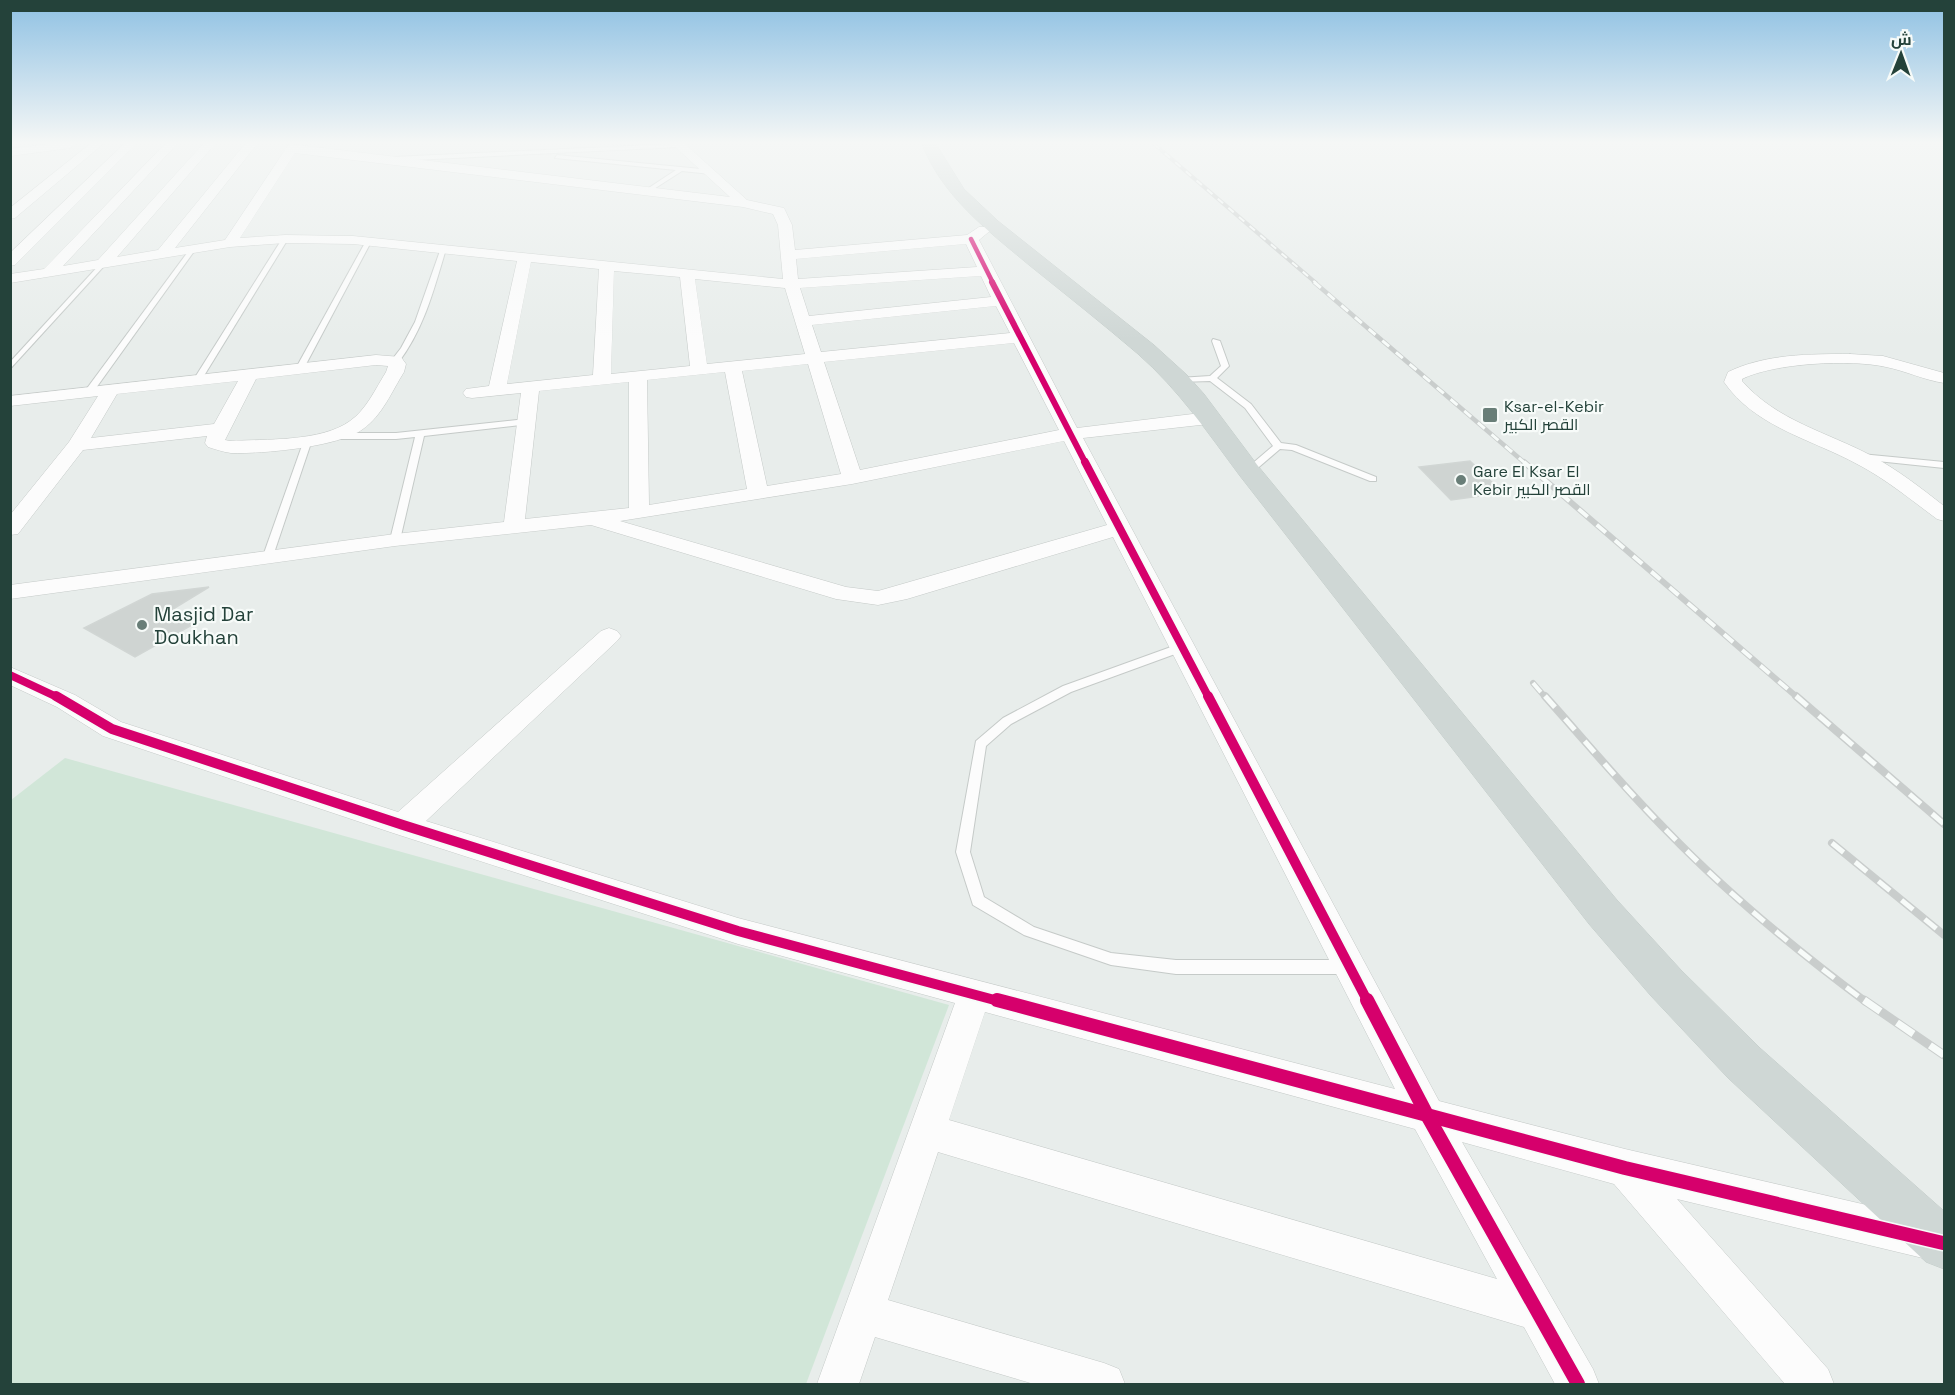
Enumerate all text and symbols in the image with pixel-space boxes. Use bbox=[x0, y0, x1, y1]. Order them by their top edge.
north arrow bbox=[1871, 24, 1931, 84]
text: ش bbox=[1891, 29, 1912, 50]
place label: Ksar-el-Kebir القصر الكبير bbox=[1503, 396, 1604, 435]
marker: Ksar-el-Kebir القصر الكبير bbox=[1481, 406, 1499, 424]
place label: Gare El Ksar El Kebir القصر الكبير bbox=[1473, 461, 1591, 500]
marker: Gare El Ksar El Kebir القصر الكبير bbox=[1454, 473, 1468, 487]
place label: Masjid Dar Doukhan bbox=[154, 601, 253, 650]
marker: Masjid Dar Doukhan bbox=[135, 618, 149, 632]

